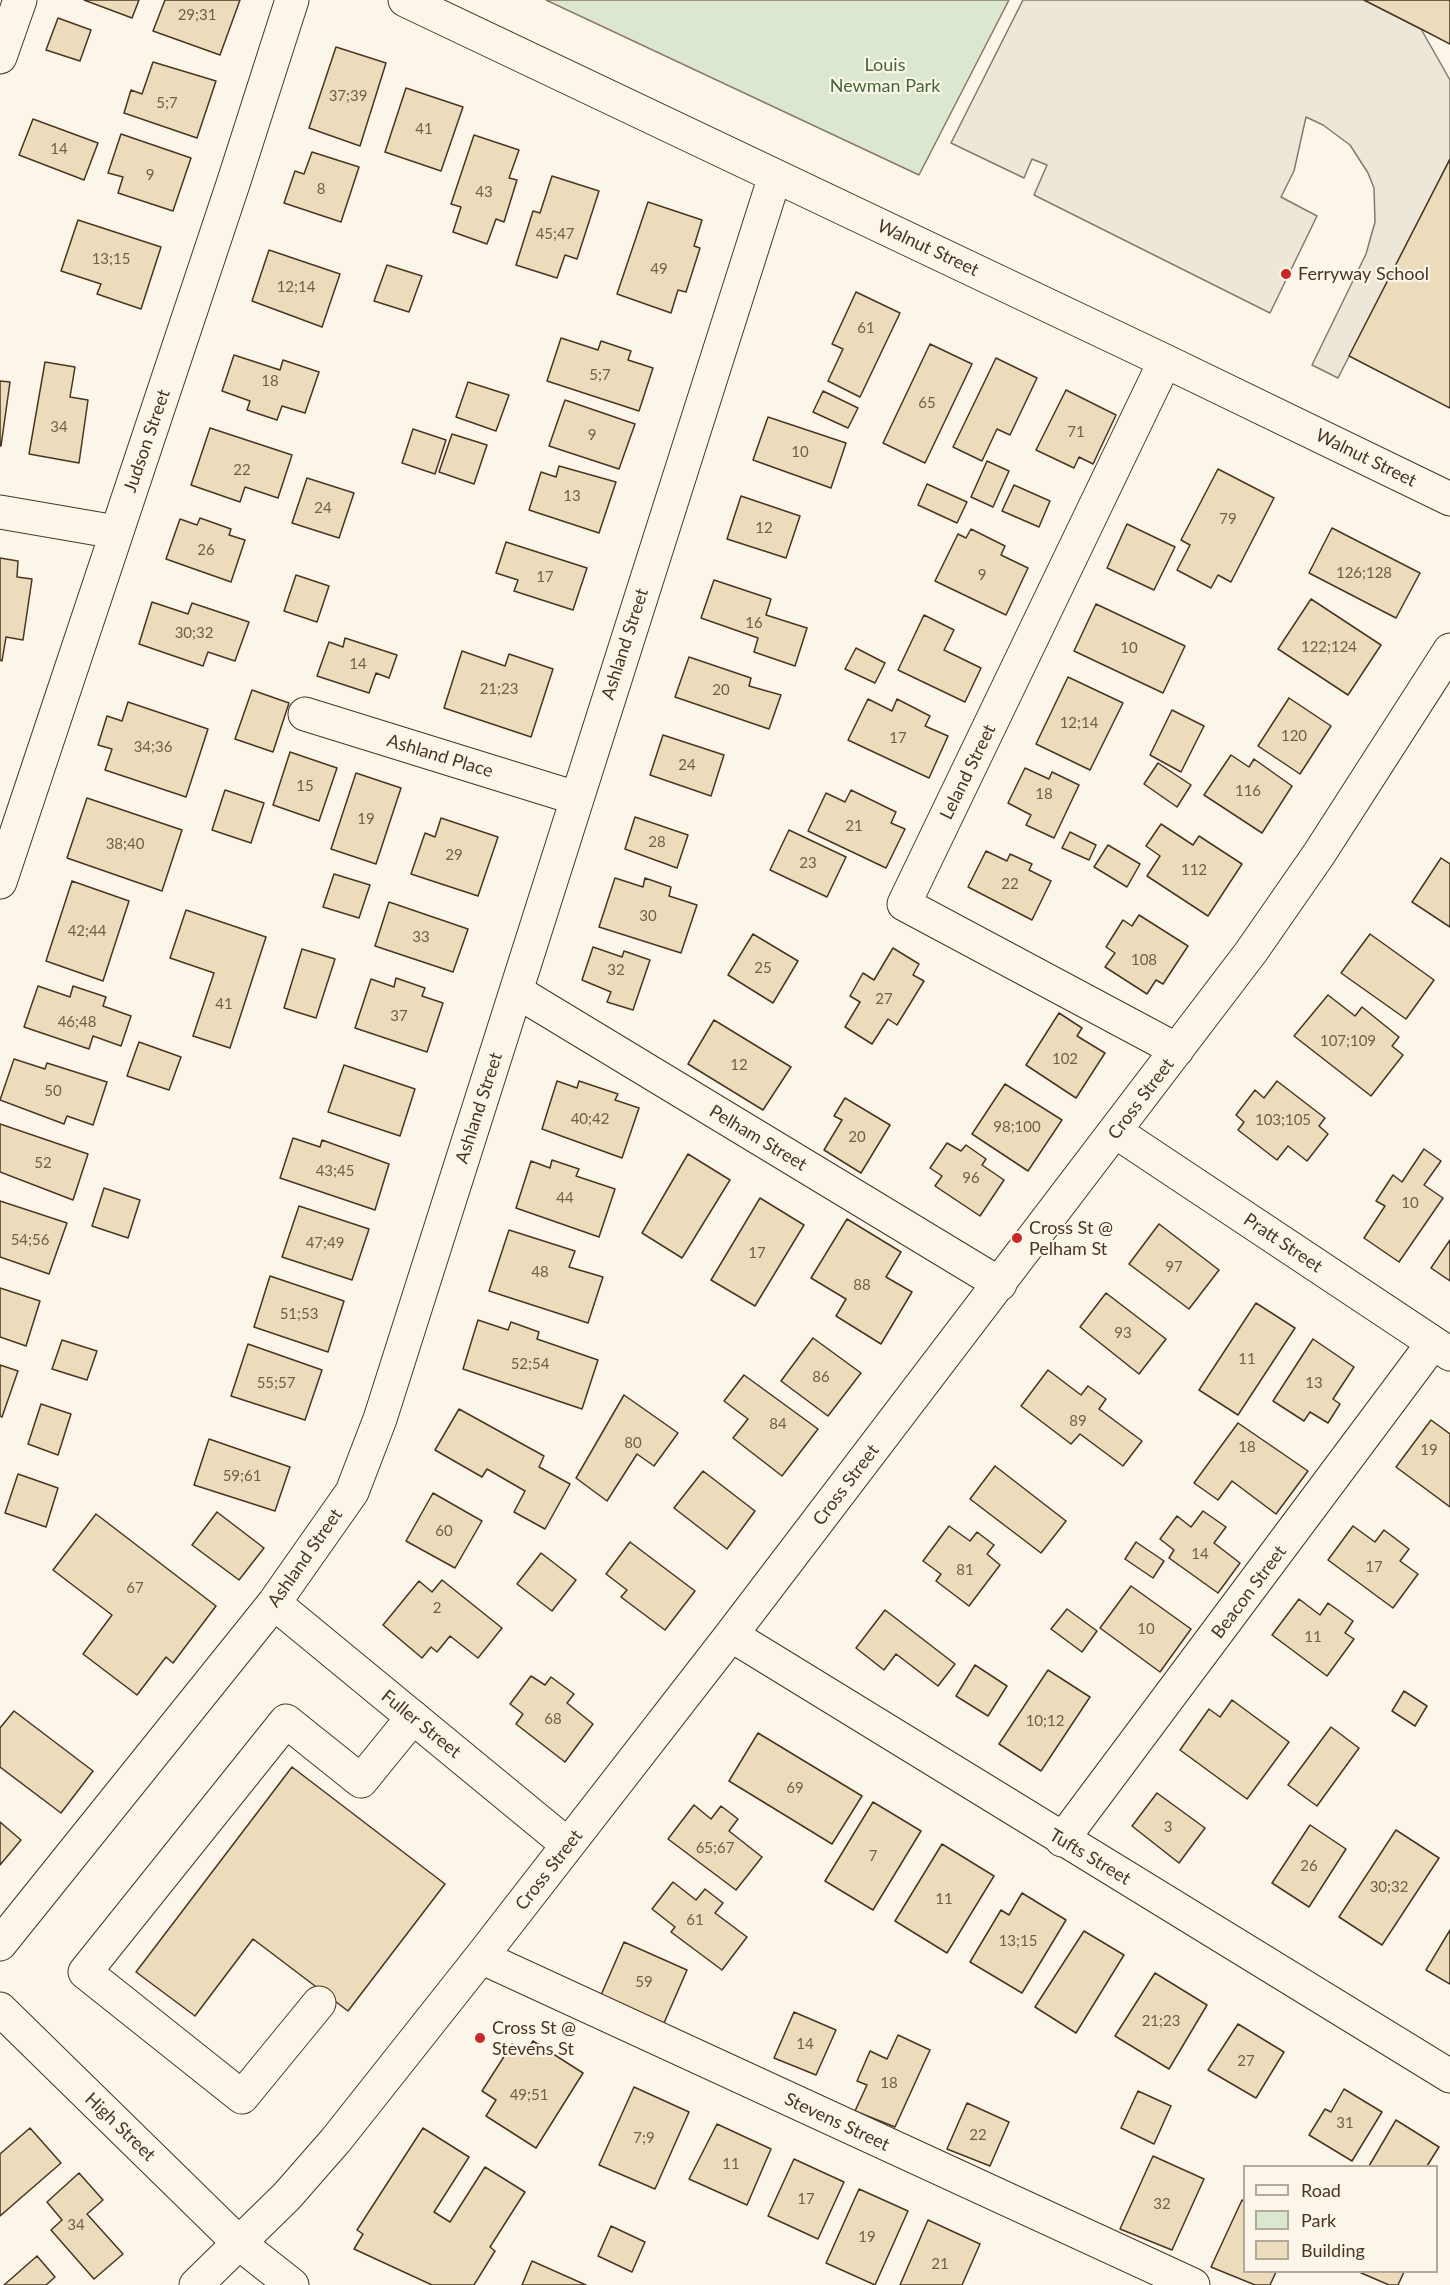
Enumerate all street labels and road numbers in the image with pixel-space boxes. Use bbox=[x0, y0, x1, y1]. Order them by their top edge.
street label: Walnut Street bbox=[874, 215, 982, 281]
street label: Judson Street bbox=[119, 387, 175, 495]
street label: Walnut Street bbox=[1312, 424, 1420, 492]
street label: Ashland Street bbox=[597, 586, 653, 702]
street label: Leland Street bbox=[936, 721, 1000, 823]
street label: Ashland Place bbox=[384, 730, 496, 782]
street label: Ashland Street bbox=[451, 1050, 507, 1166]
street label: Cross Street bbox=[1104, 1054, 1178, 1144]
street label: Pelham Street bbox=[705, 1100, 811, 1176]
street label: Pratt Street bbox=[1240, 1209, 1326, 1277]
street label: Cross Street bbox=[809, 1440, 883, 1530]
street label: Ashland Street bbox=[263, 1505, 347, 1611]
street label: Beacon Street bbox=[1207, 1541, 1291, 1643]
street label: Fuller Street bbox=[377, 1685, 465, 1763]
street label: Tufts Street bbox=[1045, 1824, 1135, 1890]
street label: Cross Street bbox=[511, 1826, 587, 1914]
street label: High Street bbox=[80, 2088, 160, 2166]
street label: Stevens Street bbox=[781, 2088, 893, 2156]

